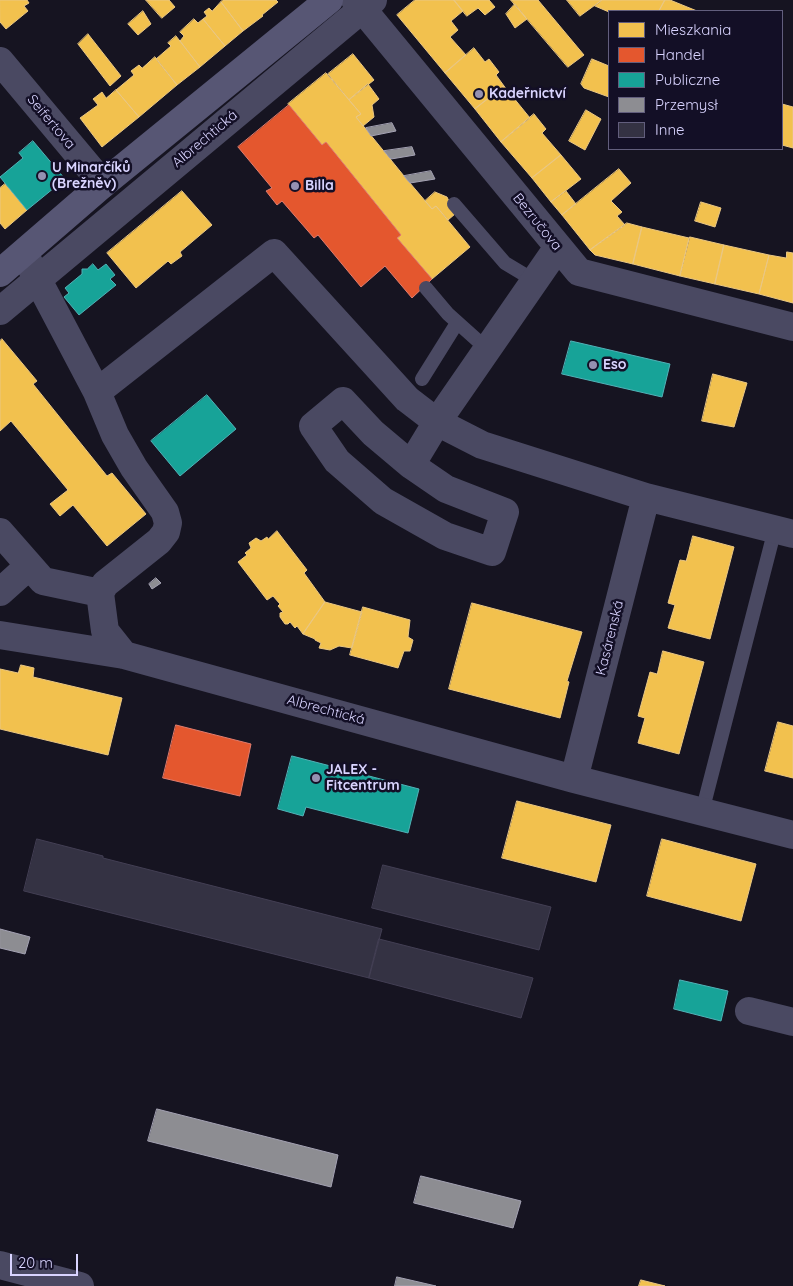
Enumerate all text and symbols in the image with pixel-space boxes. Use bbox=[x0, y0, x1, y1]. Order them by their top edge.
legend bbox=[608, 10, 783, 150]
text: Mieszkania bbox=[655, 20, 731, 39]
text: Handel bbox=[655, 45, 705, 64]
text: Publiczne bbox=[655, 70, 720, 89]
place label: Kadeřnictví bbox=[489, 86, 566, 102]
marker: Kadeřnictví bbox=[473, 88, 485, 100]
street label: Seifertova bbox=[24, 92, 78, 152]
text: Przemysł bbox=[655, 95, 718, 114]
street label: Albrechtická bbox=[169, 107, 241, 171]
text: Inne bbox=[655, 120, 685, 139]
place label: U Minarčíků (Brežněv) bbox=[52, 160, 130, 192]
marker: U Minarčíků (Brežněv) bbox=[36, 170, 48, 182]
place label: Billa bbox=[305, 178, 334, 194]
marker: Billa bbox=[289, 180, 301, 192]
street label: Bezručova bbox=[509, 190, 565, 254]
place label: Eso bbox=[603, 357, 626, 373]
marker: Eso bbox=[587, 359, 599, 371]
street label: Kasárenská bbox=[593, 599, 627, 677]
street label: Albrechtická bbox=[285, 692, 367, 728]
place label: JALEX - Fitcentrum bbox=[326, 762, 400, 794]
marker: JALEX - Fitcentrum bbox=[310, 772, 322, 784]
scale bar bbox=[12, 1244, 80, 1276]
text: 20 m bbox=[18, 1253, 53, 1272]

